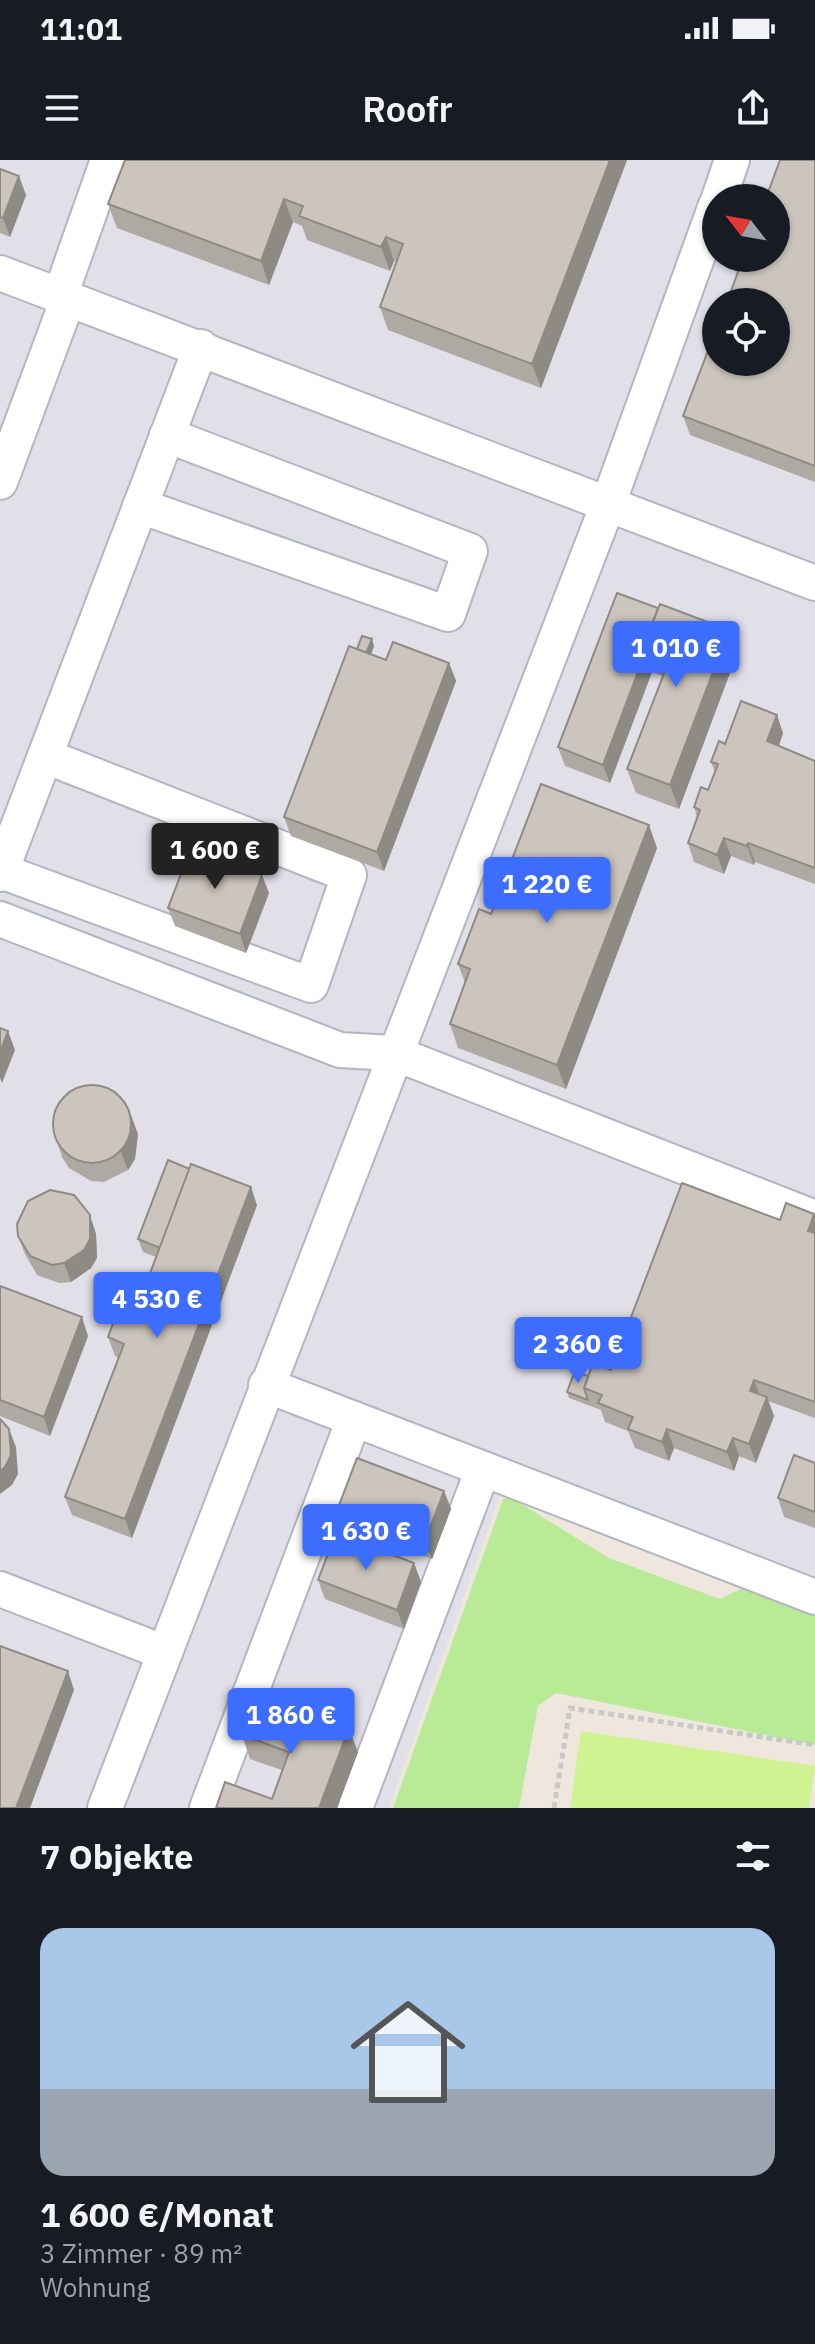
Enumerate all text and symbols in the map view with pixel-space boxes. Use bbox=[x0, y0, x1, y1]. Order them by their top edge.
text: 11:01 bbox=[40, 9, 122, 48]
text: Roofr bbox=[362, 85, 453, 132]
icon: menu bbox=[40, 86, 84, 130]
icon: share bbox=[731, 86, 775, 130]
north arrow bbox=[702, 184, 790, 272]
map controls bbox=[702, 184, 790, 376]
button: locate bbox=[702, 288, 790, 376]
pin: 1 010 € bbox=[602, 621, 750, 689]
text: 1 010 € bbox=[631, 630, 721, 664]
pin: 1 600 € bbox=[141, 823, 289, 891]
text: 1 600 € bbox=[170, 832, 260, 866]
pin: 1 220 € bbox=[473, 857, 621, 925]
text: 1 220 € bbox=[502, 866, 592, 900]
pin: 4 530 € bbox=[83, 1272, 231, 1340]
text: 4 530 € bbox=[112, 1281, 202, 1315]
pin: 2 360 € bbox=[504, 1317, 652, 1385]
text: 2 360 € bbox=[533, 1326, 623, 1360]
pin: 1 630 € bbox=[292, 1504, 440, 1572]
text: 1 630 € bbox=[321, 1513, 411, 1547]
pin: 1 860 € bbox=[217, 1688, 365, 1756]
text: 1 860 € bbox=[246, 1697, 336, 1731]
text: 7 Objekte bbox=[40, 1834, 193, 1878]
icon: filters bbox=[731, 1834, 775, 1878]
icon: home bbox=[336, 1980, 480, 2124]
text: 1 600 €/Monat bbox=[40, 2192, 274, 2236]
text: 3 Zimmer · 89 m² bbox=[40, 2236, 242, 2270]
text: Wohnung bbox=[40, 2270, 150, 2304]

